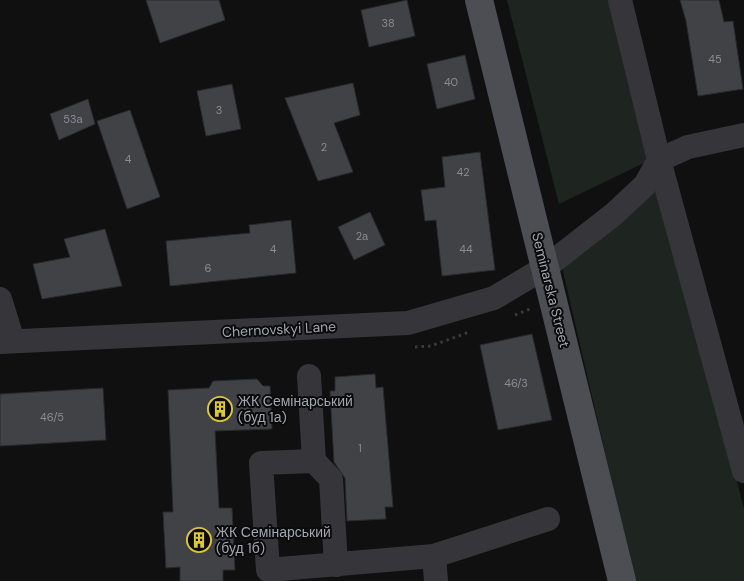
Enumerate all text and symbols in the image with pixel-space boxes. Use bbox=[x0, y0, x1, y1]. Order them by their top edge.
house number: 38 bbox=[381, 16, 395, 30]
house number: 45 bbox=[708, 52, 722, 66]
house number: 40 bbox=[444, 75, 458, 89]
house number: 3 bbox=[216, 103, 222, 117]
house number: 53а bbox=[63, 112, 84, 126]
house number: 2 bbox=[321, 140, 327, 154]
house number: 4 bbox=[125, 152, 132, 166]
house number: 42 bbox=[456, 165, 470, 179]
house number: 2а bbox=[356, 229, 369, 243]
street label: Seminarska Street bbox=[528, 231, 574, 349]
house number: 4 bbox=[270, 242, 277, 256]
house number: 44 bbox=[459, 242, 473, 256]
house number: 6 bbox=[205, 261, 212, 275]
street label: Chernovskyi Lane bbox=[222, 317, 337, 341]
house number: 46/3 bbox=[504, 376, 528, 390]
place label: ЖК Семінарський (буд 1а) bbox=[238, 392, 353, 426]
building icon: ЖК Семінарський (буд 1а) bbox=[207, 396, 233, 422]
house number: 46/5 bbox=[40, 410, 64, 424]
house number: 1 bbox=[358, 441, 362, 455]
place label: ЖК Семінарський (буд 1б) bbox=[216, 523, 331, 557]
building icon: ЖК Семінарський (буд 1б) bbox=[186, 527, 212, 553]

